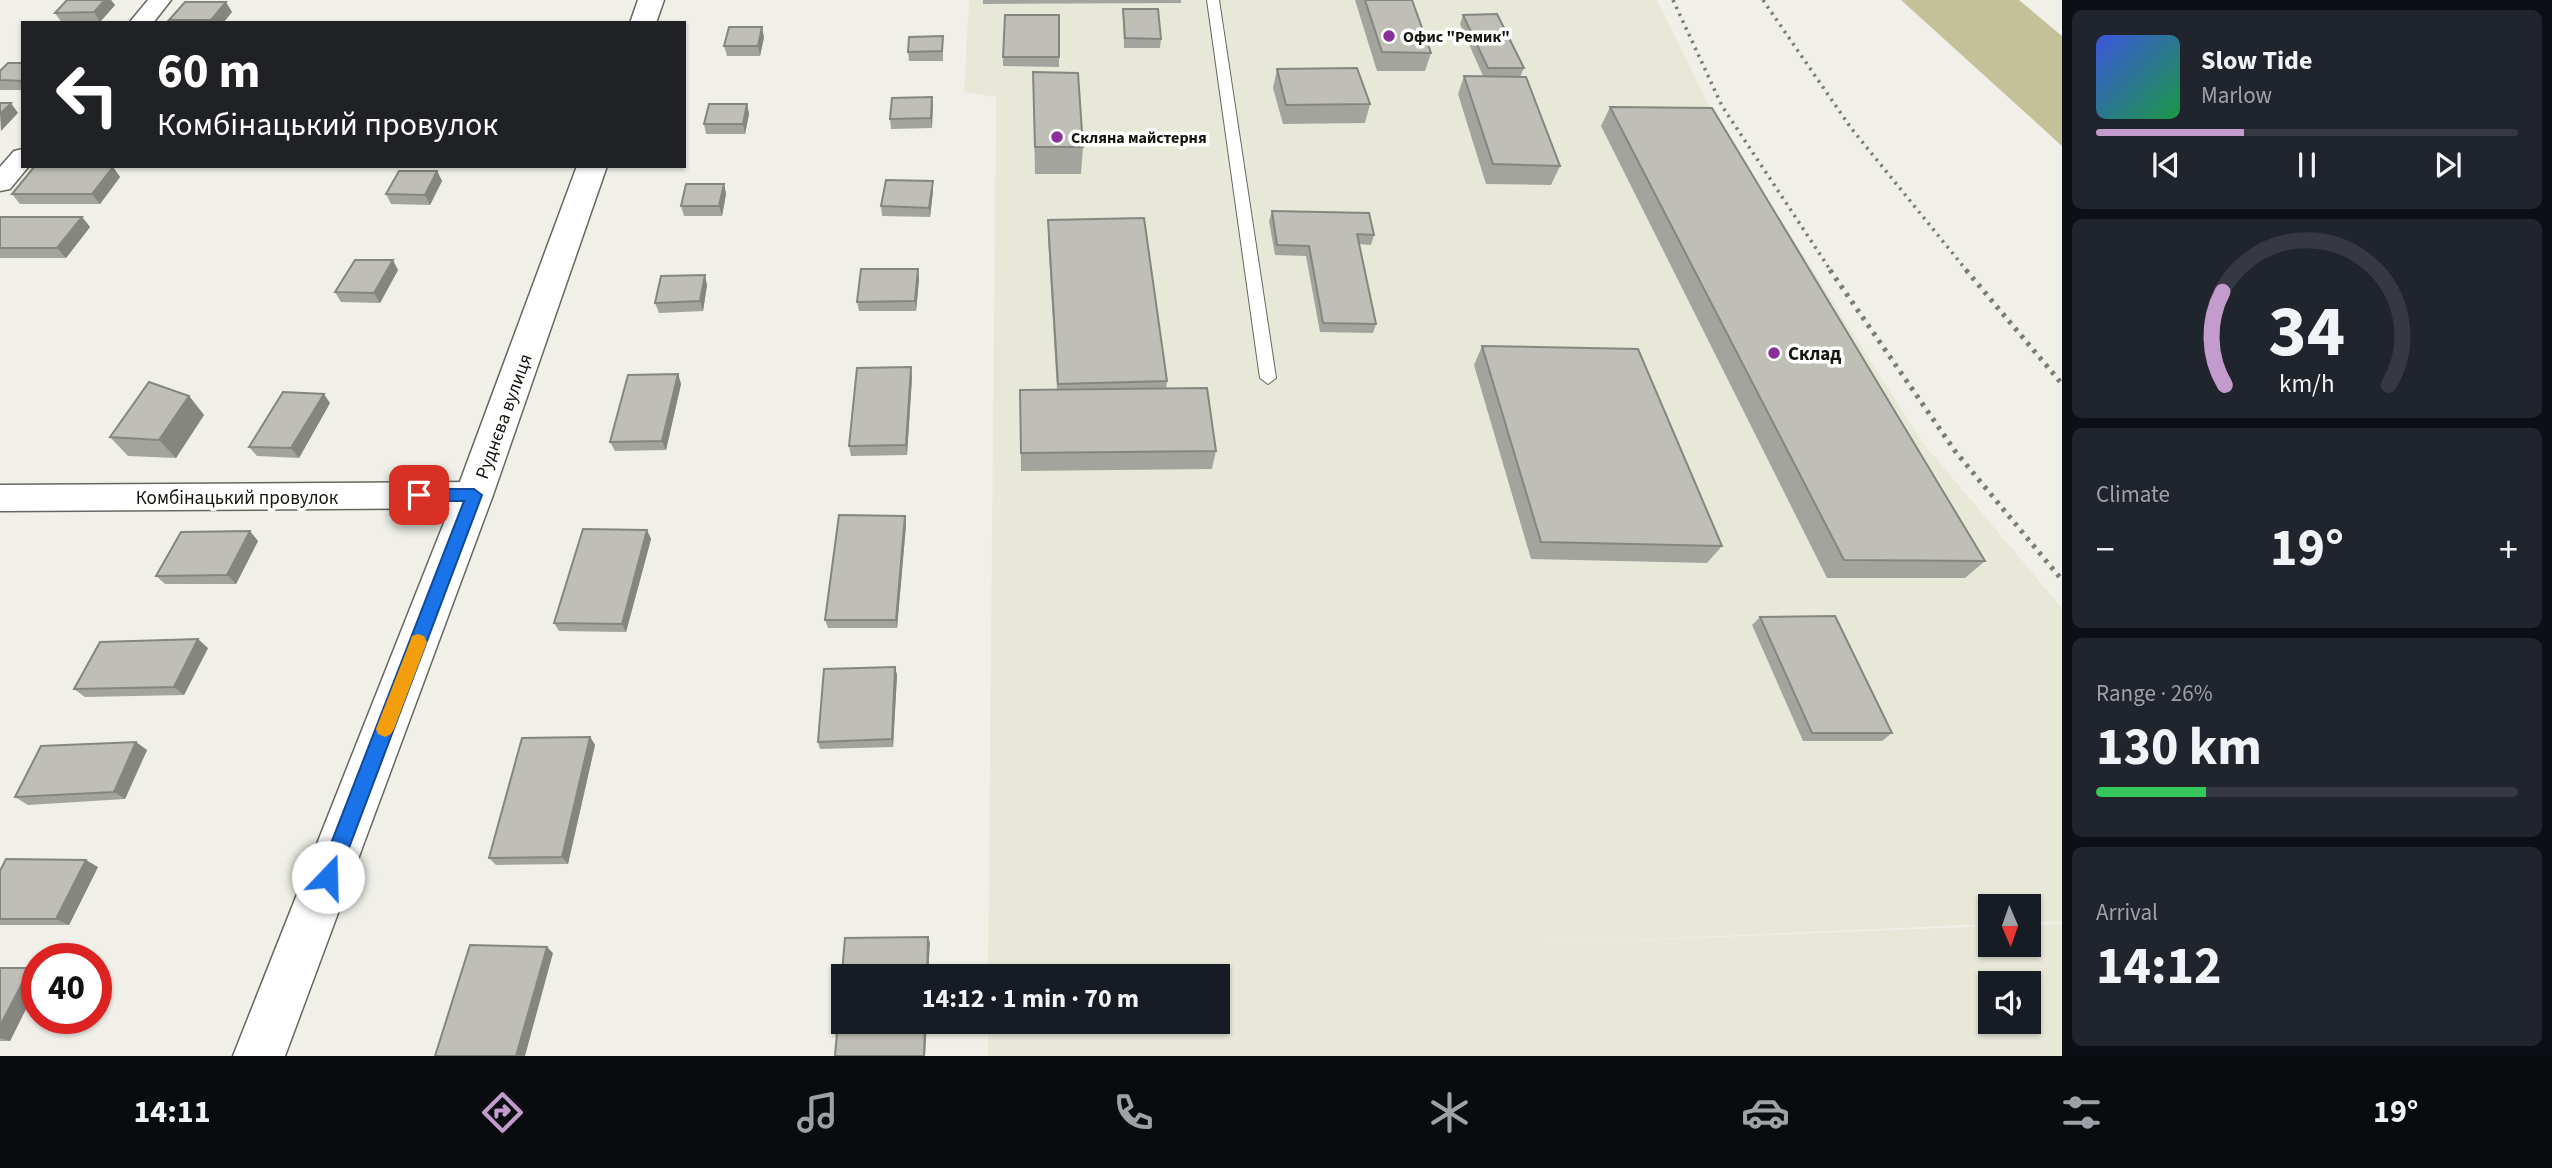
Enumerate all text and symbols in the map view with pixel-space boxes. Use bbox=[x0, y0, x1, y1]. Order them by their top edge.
place label: Офис "Ремик" bbox=[1403, 26, 1510, 48]
marker: Офис "Ремик" bbox=[1381, 28, 1397, 44]
text: 60 m bbox=[157, 37, 261, 107]
text: Slow Tide bbox=[2201, 42, 2312, 79]
icon: left bbox=[42, 49, 133, 140]
text: Marlow bbox=[2201, 79, 2272, 112]
text: Комбінацький провулок bbox=[157, 102, 498, 148]
place label: Скляна майстерня bbox=[1071, 127, 1207, 149]
marker: Скляна майстерня bbox=[1049, 129, 1065, 145]
icon: previous bbox=[2147, 146, 2185, 184]
icon: pause bbox=[2288, 146, 2326, 184]
icon: next bbox=[2429, 146, 2467, 184]
text: 34 bbox=[2269, 280, 2345, 384]
place label: Склад bbox=[1788, 341, 1841, 368]
marker: Склад bbox=[1766, 345, 1782, 361]
street label: Руднєва вулиця bbox=[469, 350, 540, 483]
text: km/h bbox=[2279, 366, 2335, 402]
pin bbox=[389, 465, 449, 525]
icon: arrive bbox=[400, 476, 438, 514]
text: Climate bbox=[2096, 478, 2170, 511]
street label: Комбінацький провулок bbox=[136, 485, 339, 512]
text: 19° bbox=[2270, 512, 2344, 586]
text: − bbox=[2096, 523, 2115, 577]
text: + bbox=[2499, 523, 2518, 577]
text: Range · 26% bbox=[2096, 677, 2213, 710]
text: 130 km bbox=[2096, 711, 2262, 785]
position arrow bbox=[291, 840, 365, 914]
north arrow bbox=[1978, 894, 2040, 957]
map controls bbox=[1978, 894, 2041, 1034]
text: Arrival bbox=[2096, 896, 2158, 929]
text: 14:12 bbox=[2096, 930, 2221, 1004]
speed limit sign: 40 bbox=[21, 943, 112, 1034]
button: sound bbox=[1978, 971, 2041, 1034]
text: 14:12 · 1 min · 70 m bbox=[922, 980, 1139, 1017]
icon: directions bbox=[478, 1088, 527, 1137]
icon: music bbox=[793, 1088, 842, 1137]
icon: phone bbox=[1109, 1088, 1158, 1137]
icon: climate bbox=[1425, 1088, 1474, 1137]
icon: car bbox=[1741, 1088, 1790, 1137]
icon: filters bbox=[2057, 1088, 2106, 1137]
text: 14:11 bbox=[133, 1089, 211, 1135]
text: 19° bbox=[2373, 1089, 2418, 1135]

